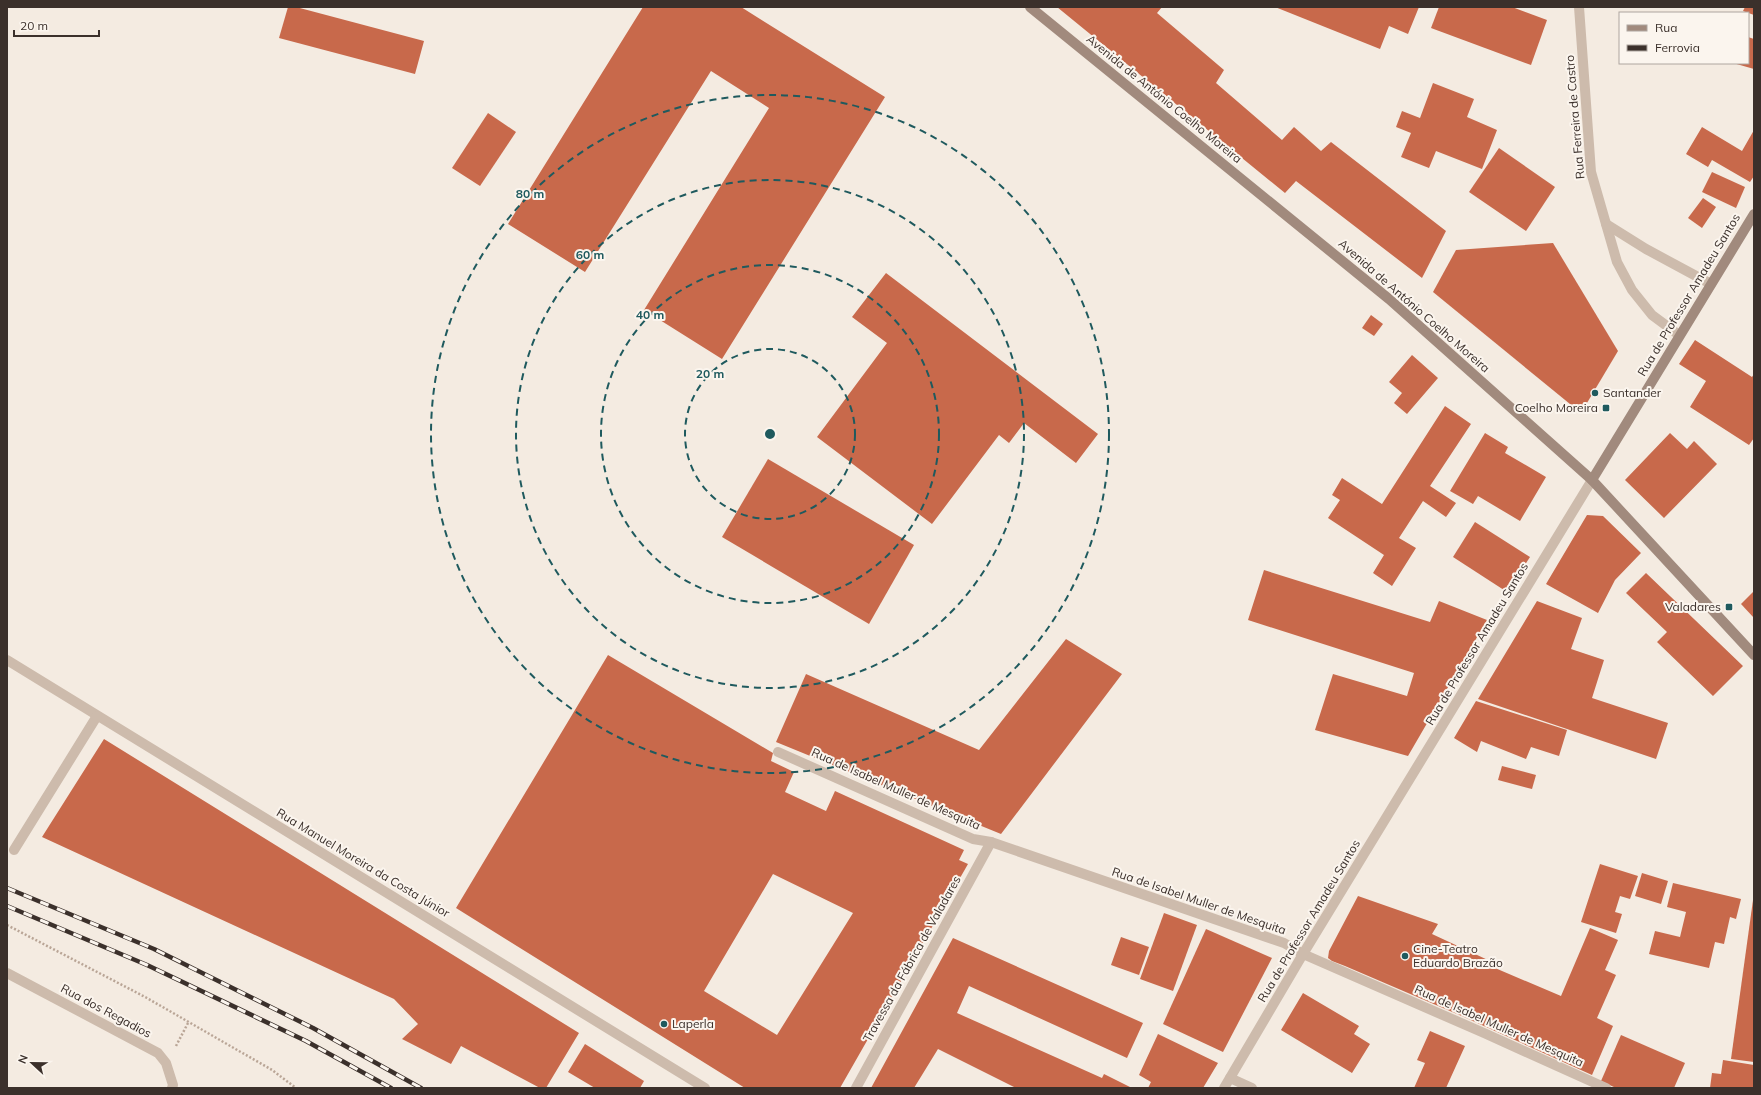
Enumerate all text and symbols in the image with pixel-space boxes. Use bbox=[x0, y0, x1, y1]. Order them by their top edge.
scale bar bbox=[14, 12, 99, 38]
legend bbox=[1619, 12, 1749, 64]
text: 20 m bbox=[20, 18, 48, 33]
text: Rua bbox=[1655, 20, 1677, 35]
street label: Avenida de António Coelho Moreira bbox=[1084, 31, 1245, 166]
text: Ferrovia bbox=[1655, 40, 1700, 55]
street label: Rua Ferreira de Castro bbox=[1562, 54, 1587, 180]
text: 80 m bbox=[516, 186, 544, 201]
street label: Rua de Professor Amadeu Santos bbox=[1634, 211, 1743, 379]
street label: Avenida de António Coelho Moreira bbox=[1336, 236, 1493, 375]
text: 60 m bbox=[576, 247, 604, 262]
text: 40 m bbox=[636, 307, 664, 322]
text: 20 m bbox=[696, 366, 724, 381]
place label: Santander bbox=[1603, 385, 1662, 400]
marker: Santander bbox=[1590, 388, 1600, 398]
place label: Coelho Moreira bbox=[1515, 400, 1598, 415]
marker: Coelho Moreira bbox=[1601, 403, 1611, 413]
centre of rings bbox=[763, 427, 777, 441]
street label: Rua de Professor Amadeu Santos bbox=[1422, 560, 1531, 728]
place label: Valadares bbox=[1665, 599, 1721, 614]
marker: Valadares bbox=[1724, 602, 1734, 612]
street label: Rua de Isabel Muller de Mesquita bbox=[809, 744, 983, 833]
street label: Rua Manuel Moreira da Costa Júnior bbox=[274, 805, 453, 921]
street label: Rua de Professor Amadeu Santos bbox=[1254, 837, 1363, 1005]
street label: Rua de Isabel Muller de Mesquita bbox=[1110, 864, 1288, 937]
street label: Travessa da Fábrica de Valadares bbox=[859, 873, 964, 1045]
place label: Cine-Teatro Eduardo Brazão bbox=[1413, 941, 1503, 970]
marker: Cine-Teatro Eduardo Brazão bbox=[1400, 951, 1410, 961]
street label: Rua dos Regadios bbox=[58, 980, 154, 1041]
street label: Rua de Isabel Muller de Mesquita bbox=[1412, 981, 1586, 1070]
place label: Laperla bbox=[672, 1016, 714, 1031]
marker: Laperla bbox=[659, 1019, 669, 1029]
north arrow bbox=[12, 1043, 52, 1083]
text: N bbox=[15, 1053, 31, 1066]

